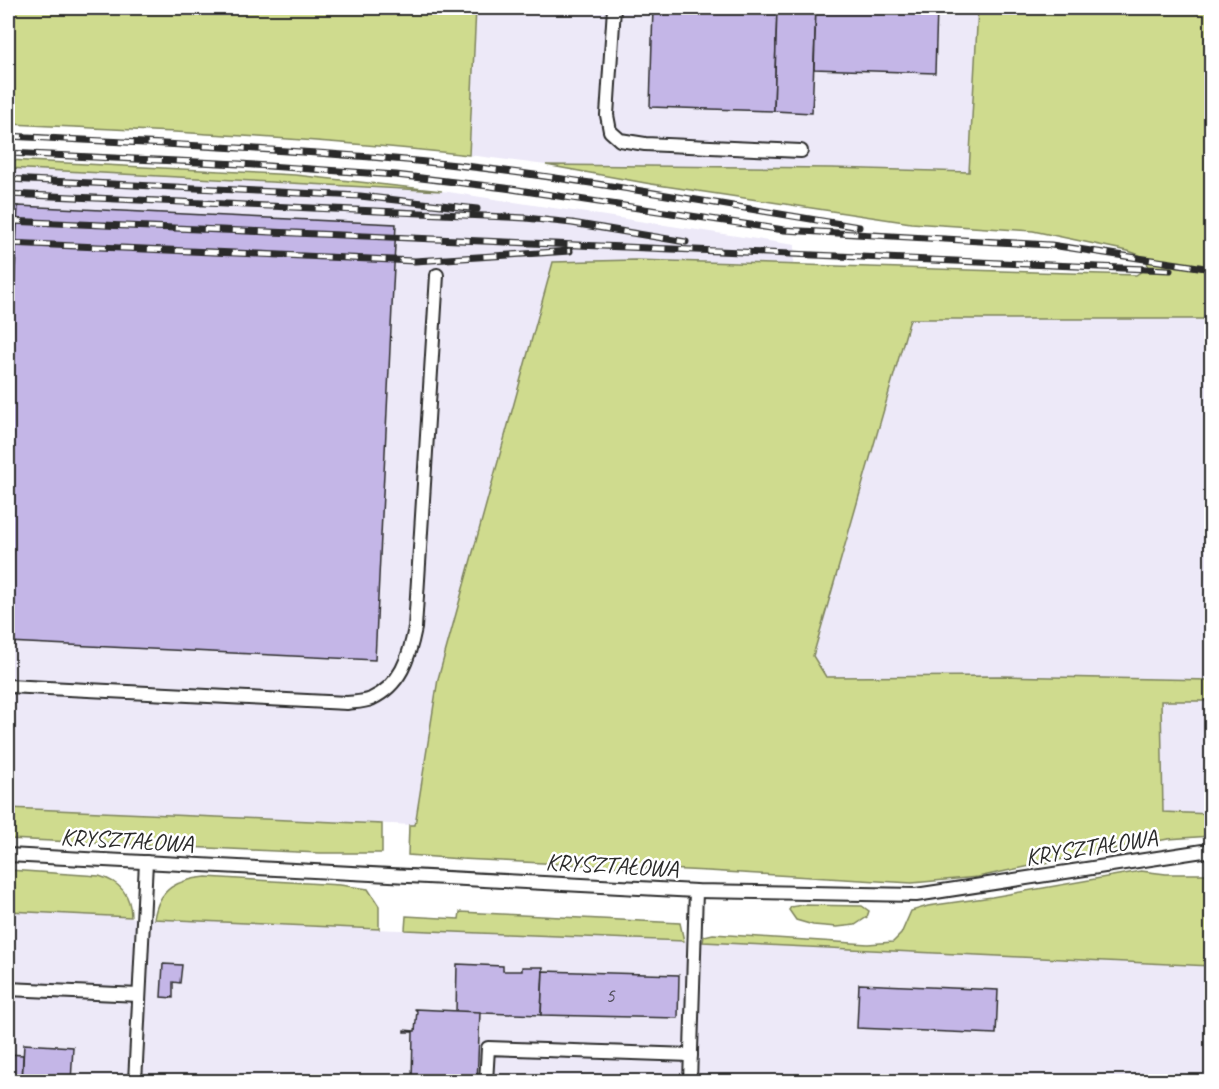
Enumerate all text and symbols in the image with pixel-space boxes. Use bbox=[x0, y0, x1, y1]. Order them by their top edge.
street label: KRYSZTAŁOWA bbox=[60, 822, 195, 859]
street label: KRYSZTAŁOWA bbox=[1023, 822, 1160, 872]
street label: KRYSZTAŁOWA bbox=[545, 847, 680, 884]
house number: 5 bbox=[605, 982, 616, 1008]

